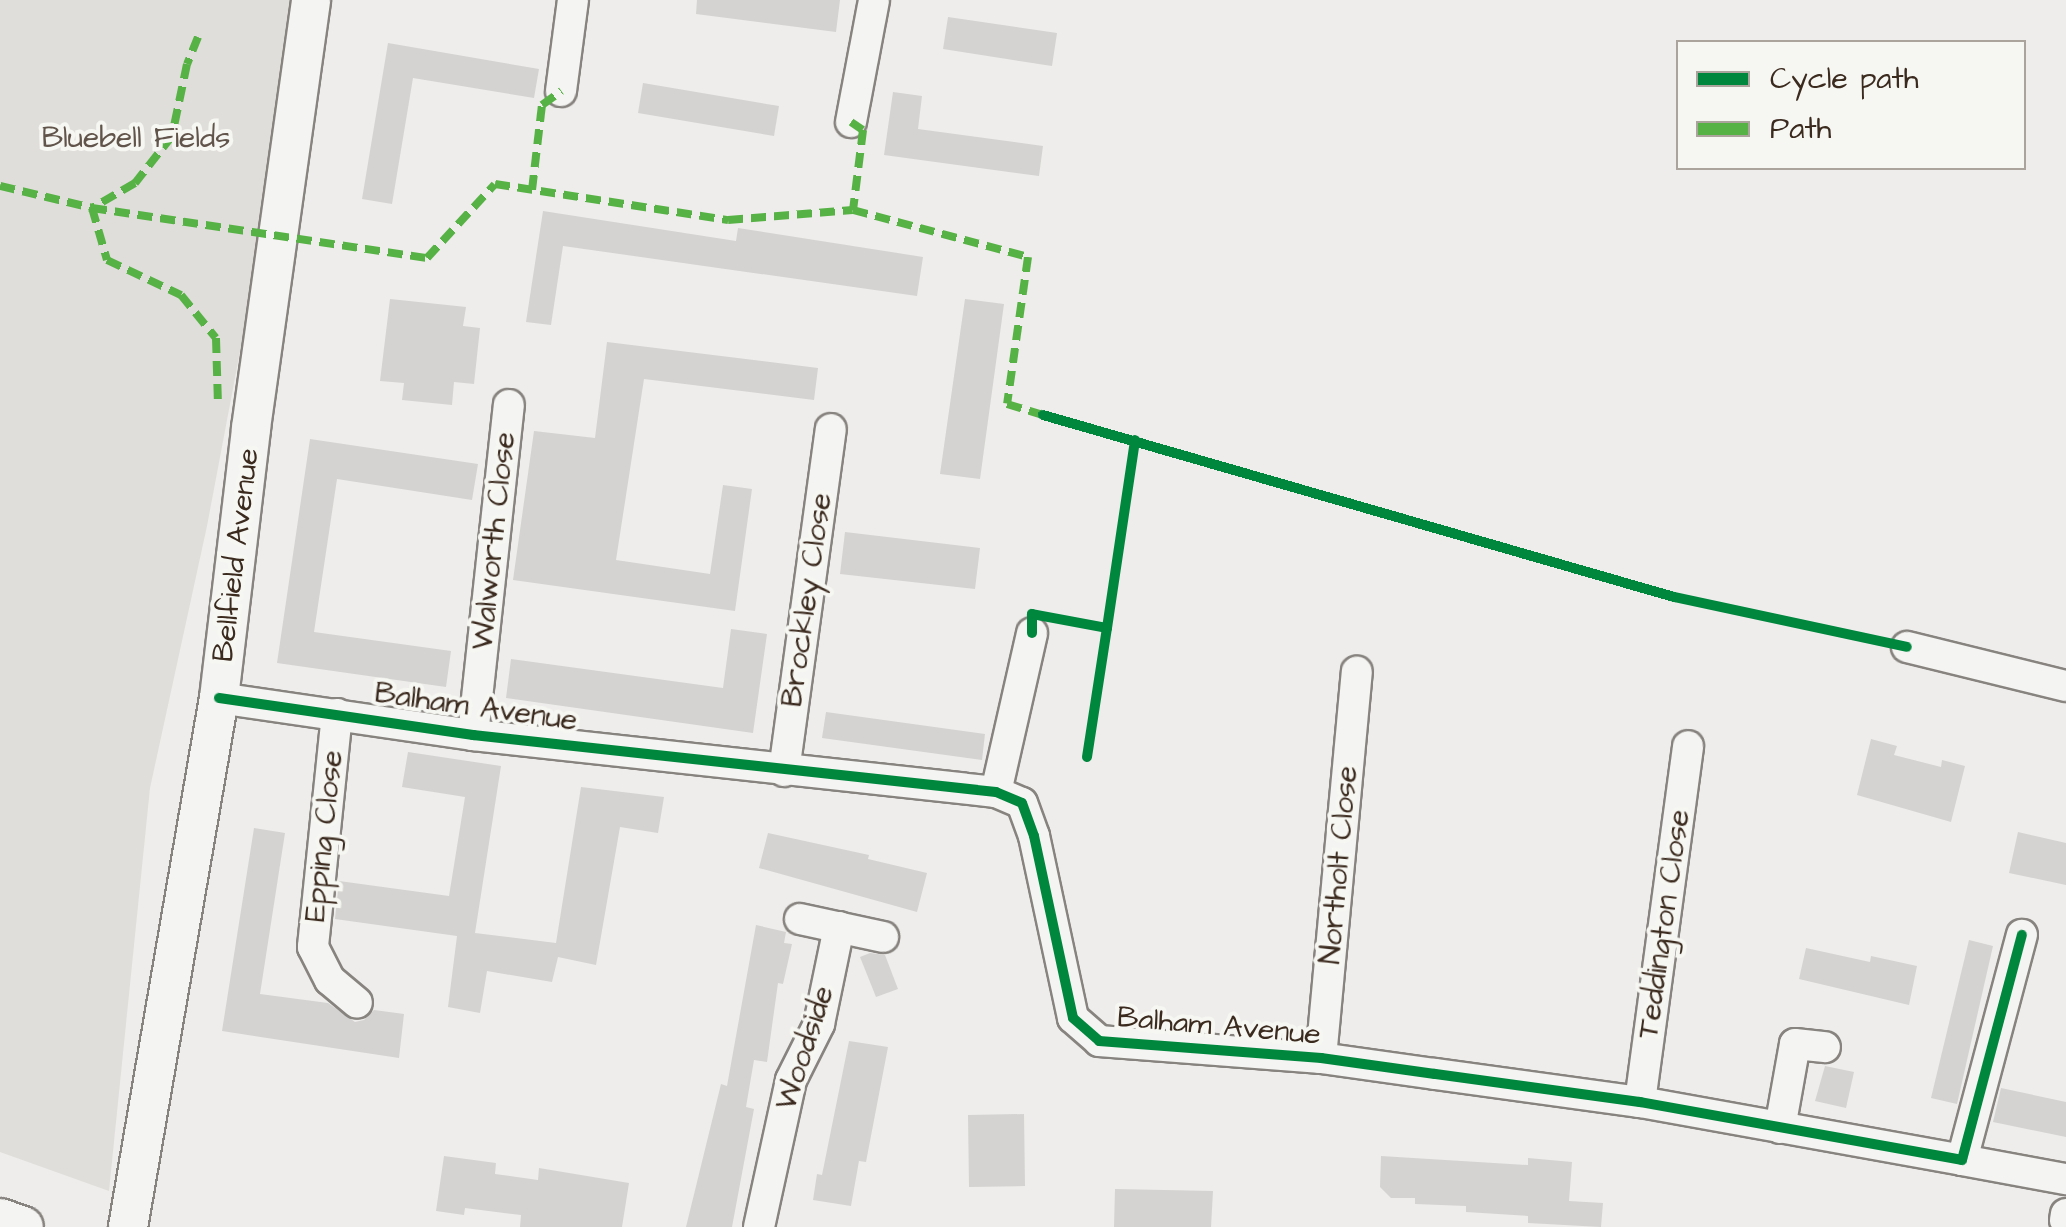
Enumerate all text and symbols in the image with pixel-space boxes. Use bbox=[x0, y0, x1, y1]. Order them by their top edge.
legend bbox=[1676, 40, 2026, 170]
text: Cycle path bbox=[1770, 58, 1919, 100]
text: Path bbox=[1770, 108, 1831, 150]
park label: Bluebell Fields bbox=[42, 120, 230, 156]
street label: Walworth Close bbox=[465, 430, 523, 652]
street label: Bellfield Avenue bbox=[205, 446, 267, 664]
street label: Brockley Close bbox=[774, 491, 840, 709]
street label: Balham Avenue bbox=[372, 675, 580, 739]
street label: Epping Close bbox=[297, 748, 351, 924]
street label: Northolt Close bbox=[1312, 764, 1366, 966]
street label: Teddington Close bbox=[1630, 807, 1698, 1041]
street label: Woodside bbox=[768, 981, 842, 1115]
street label: Balham Avenue bbox=[1116, 999, 1322, 1053]

